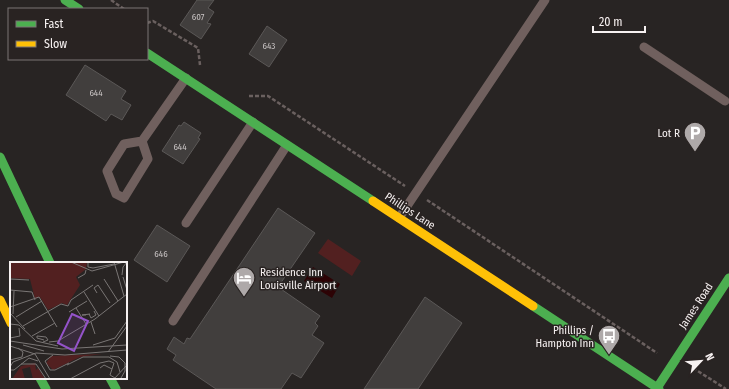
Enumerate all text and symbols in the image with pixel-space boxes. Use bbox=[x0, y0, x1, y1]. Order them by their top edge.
legend bbox=[8, 8, 148, 60]
scale bar bbox=[593, 8, 645, 34]
house number: 607 bbox=[192, 12, 205, 22]
text: 20 m bbox=[599, 15, 623, 29]
text: Fast bbox=[44, 17, 63, 31]
text: Slow bbox=[44, 37, 67, 51]
house number: 643 bbox=[263, 41, 275, 51]
house number: 644 bbox=[89, 88, 103, 98]
parking icon: Lot R bbox=[682, 120, 708, 153]
place label: Lot R bbox=[657, 127, 680, 140]
house number: 644 bbox=[173, 142, 187, 152]
street label: Phillips Lane bbox=[382, 190, 438, 232]
house number: 646 bbox=[154, 249, 168, 259]
inset map bbox=[10, 262, 127, 379]
hotel icon: Residence Inn Louisville Airport bbox=[231, 265, 257, 298]
place label: Residence Inn Louisville Airport bbox=[260, 266, 337, 292]
street label: James Road bbox=[676, 280, 716, 332]
bus stop icon: Phillips / Hampton Inn bbox=[596, 323, 622, 356]
place label: Phillips / Hampton Inn bbox=[536, 324, 594, 350]
north arrow bbox=[681, 341, 721, 381]
text: N bbox=[702, 351, 717, 363]

